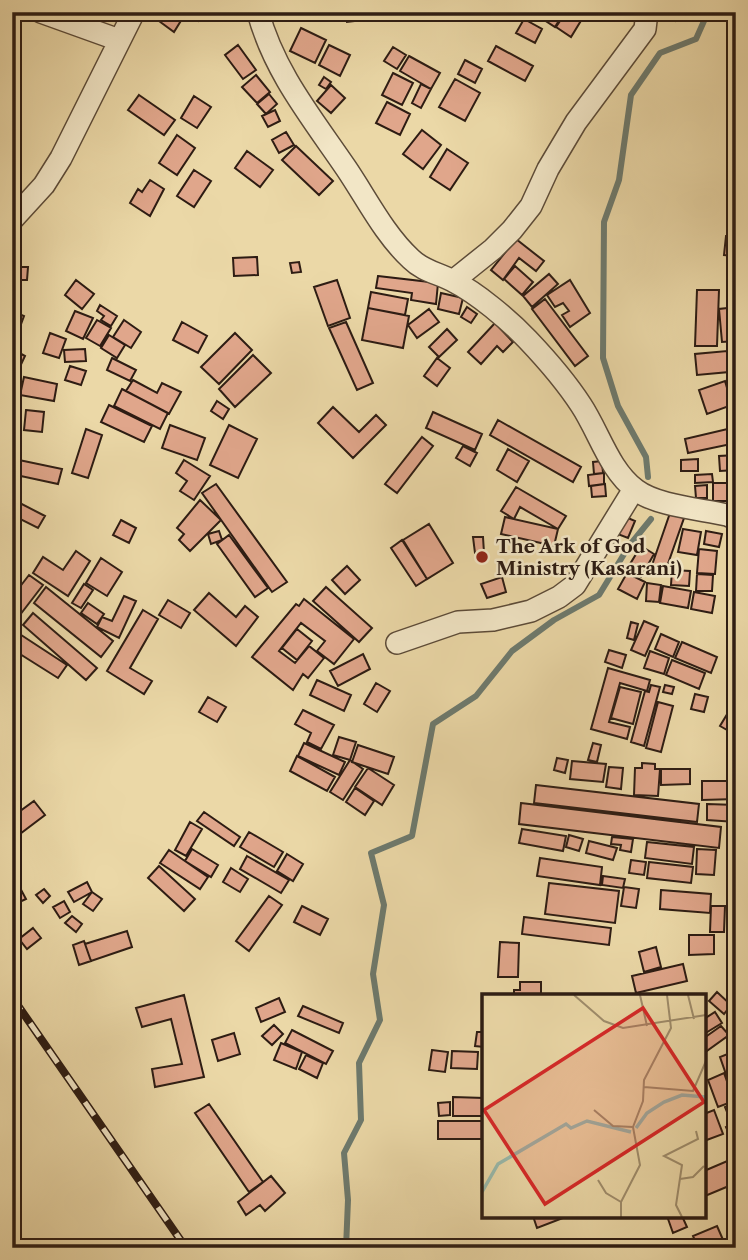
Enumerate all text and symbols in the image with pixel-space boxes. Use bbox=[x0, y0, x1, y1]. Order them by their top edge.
place label: The Ark of God Ministry (Kasarani) bbox=[496, 535, 682, 580]
marker: The Ark of God Ministry (Kasarani) bbox=[474, 549, 490, 565]
inset map bbox=[482, 994, 706, 1218]

